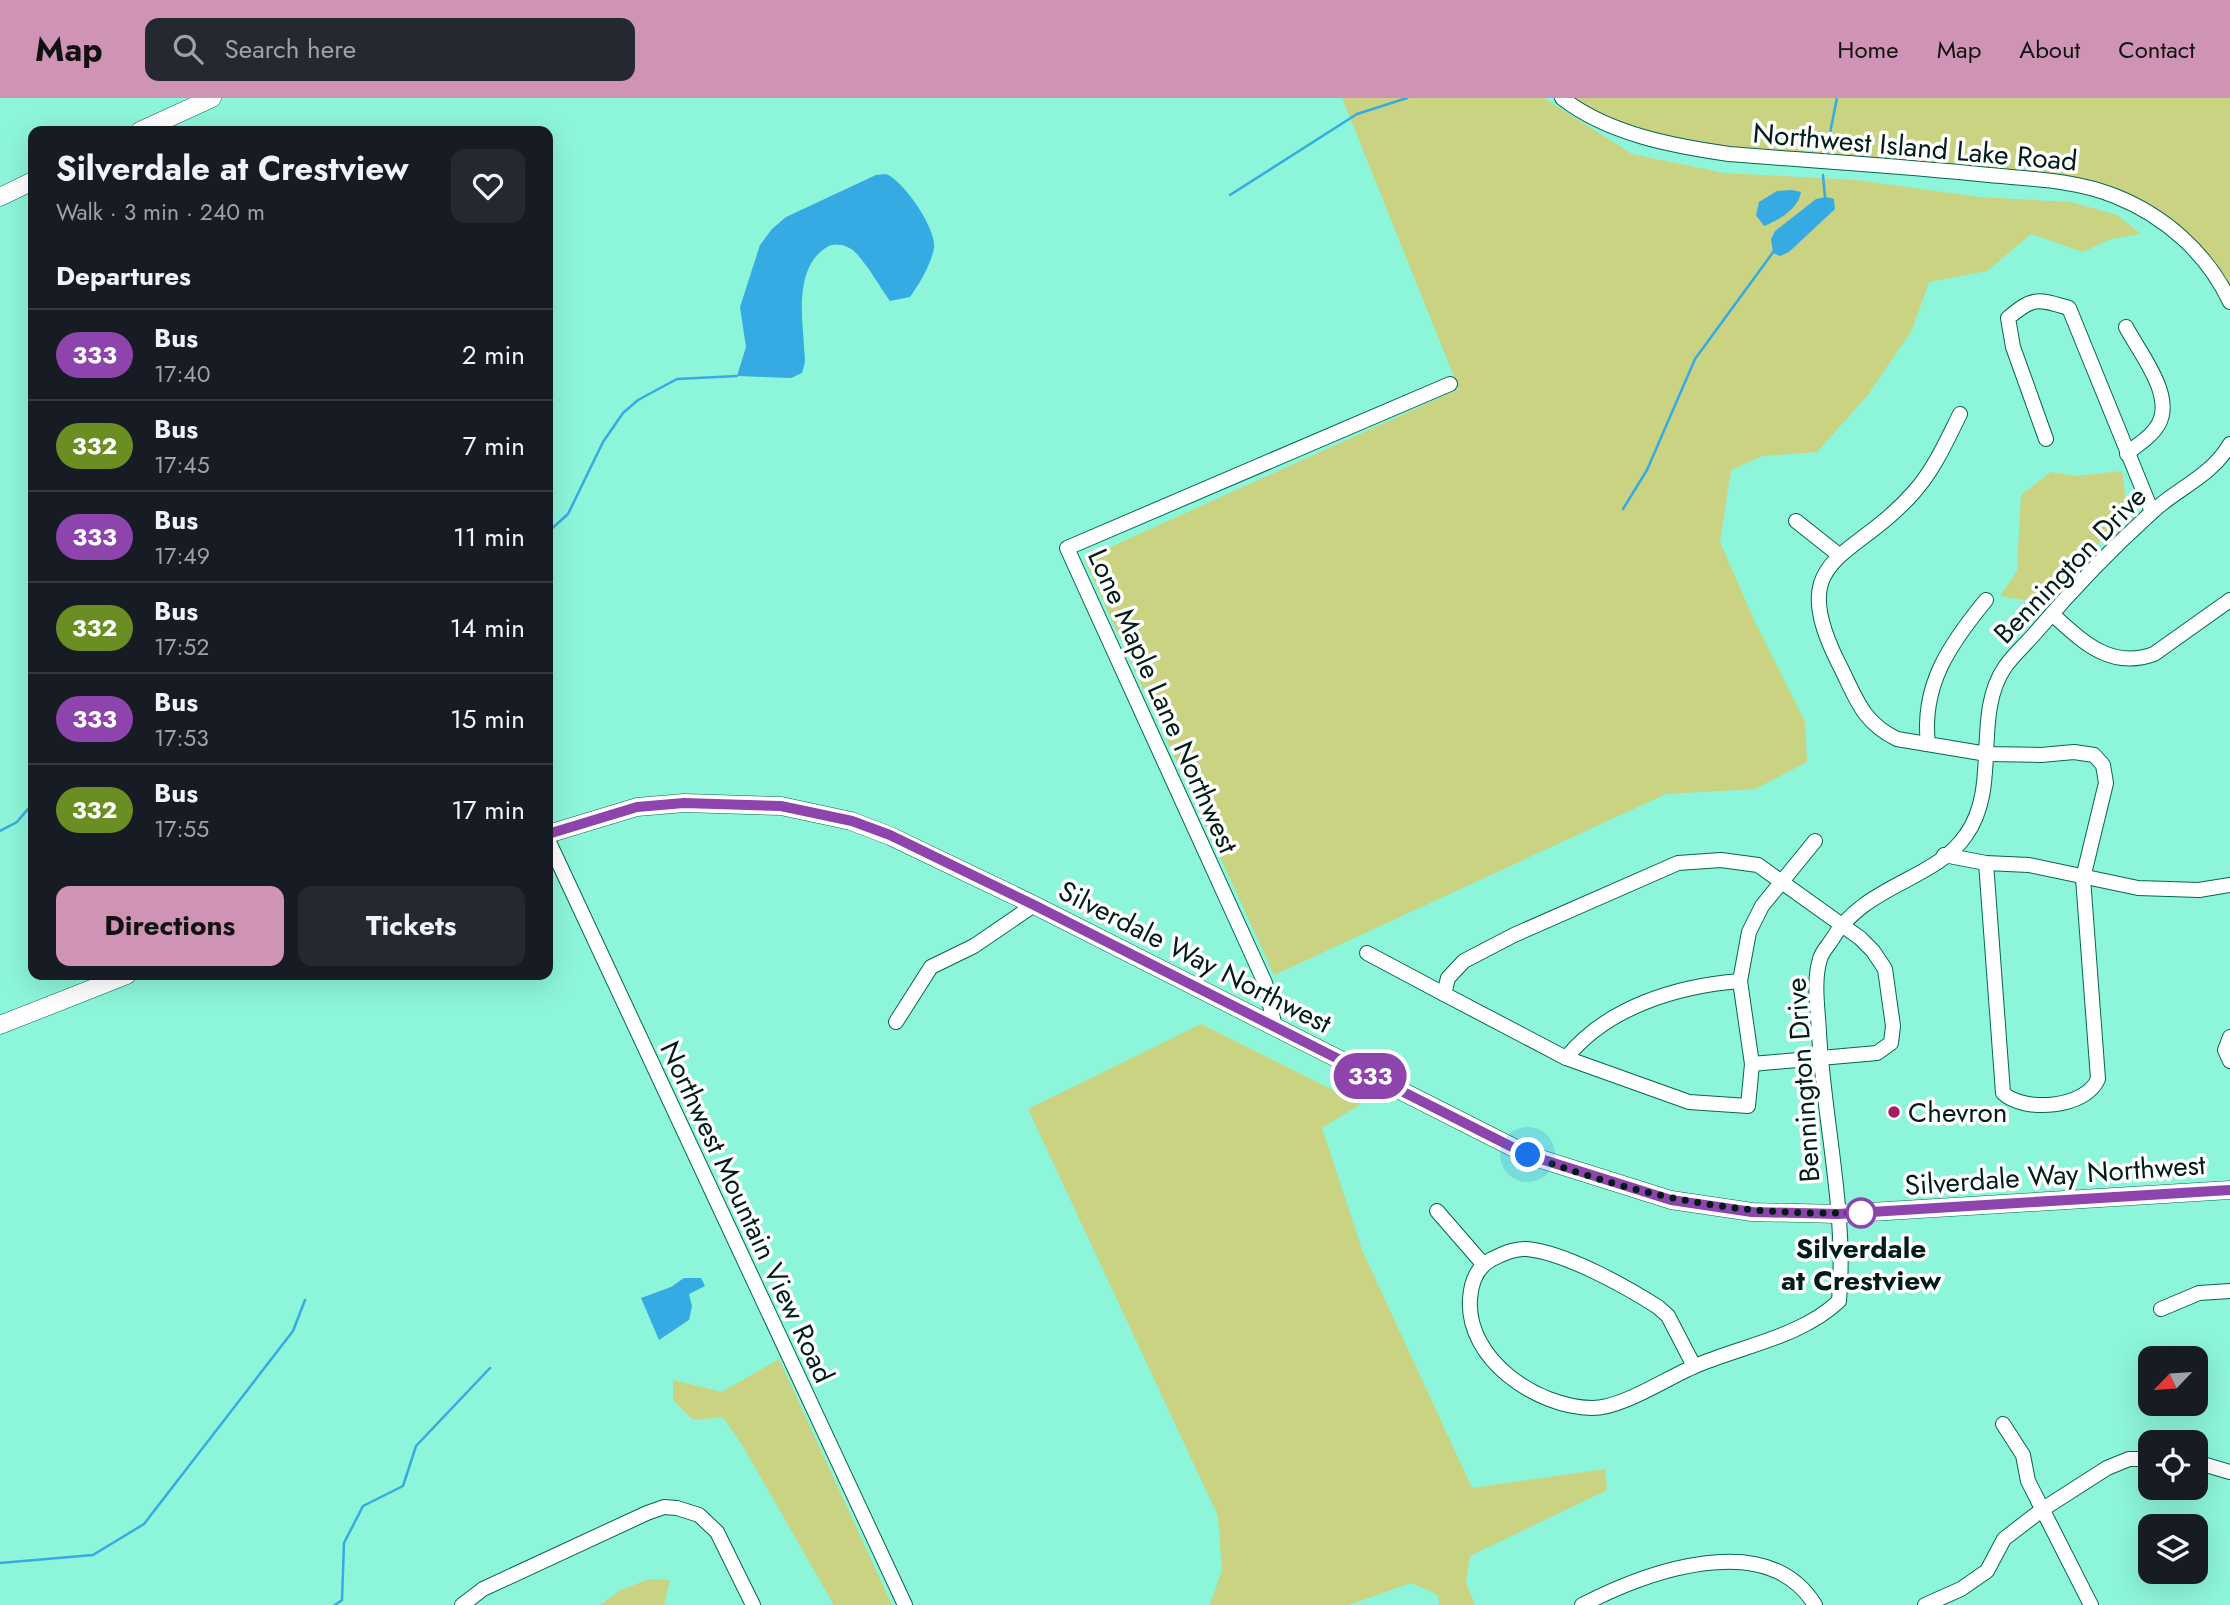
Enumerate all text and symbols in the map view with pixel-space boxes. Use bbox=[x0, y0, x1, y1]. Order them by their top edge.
search box bbox=[145, 18, 635, 81]
text: Map bbox=[35, 26, 103, 73]
icon: search bbox=[169, 30, 207, 68]
text: Search here bbox=[225, 30, 356, 68]
text: Home bbox=[1837, 32, 1899, 67]
text: Map bbox=[1937, 32, 1981, 67]
text: About bbox=[2019, 32, 2080, 67]
text: Contact bbox=[2118, 32, 2195, 67]
street label: Northwest Island Lake Road bbox=[1751, 112, 2079, 182]
text: Silverdale at Crestview bbox=[56, 145, 409, 192]
button: heart bbox=[451, 149, 525, 223]
text: Walk · 3 min · 240 m bbox=[56, 195, 265, 229]
text: Departures bbox=[56, 257, 191, 295]
text: Bus bbox=[154, 319, 198, 357]
text: 2 min bbox=[462, 336, 525, 374]
text: 333 bbox=[72, 337, 117, 372]
text: 17:40 bbox=[154, 357, 211, 391]
text: Bus bbox=[154, 410, 198, 448]
text: 7 min bbox=[463, 427, 525, 465]
text: 332 bbox=[72, 428, 117, 463]
text: 17:45 bbox=[154, 448, 210, 482]
street label: Bennington Drive bbox=[1984, 477, 2156, 653]
text: Bus bbox=[154, 501, 198, 539]
text: 11 min bbox=[453, 518, 525, 556]
text: 333 bbox=[72, 519, 117, 554]
text: 17:49 bbox=[154, 539, 210, 573]
street label: Lone Maple Lane Northwest bbox=[1077, 542, 1249, 860]
text: Bus bbox=[154, 592, 198, 630]
text: 14 min bbox=[450, 609, 525, 647]
text: 332 bbox=[72, 610, 117, 645]
text: 17:52 bbox=[154, 630, 209, 664]
text: Bus bbox=[154, 683, 198, 721]
text: 15 min bbox=[450, 700, 525, 738]
text: 333 bbox=[72, 701, 117, 736]
text: 17:53 bbox=[154, 721, 209, 755]
text: Bus bbox=[154, 774, 198, 812]
text: 17 min bbox=[451, 791, 525, 829]
text: 332 bbox=[72, 792, 117, 827]
text: 17:55 bbox=[154, 812, 209, 846]
street label: Silverdale Way Northwest bbox=[1051, 870, 1339, 1044]
button: Directions bbox=[56, 886, 284, 966]
button: Tickets bbox=[298, 886, 525, 966]
street label: Bennington Drive bbox=[1775, 976, 1831, 1184]
street label: Northwest Mountain View Road bbox=[650, 1034, 844, 1390]
line badge: 333 bbox=[1330, 1053, 1410, 1099]
text: 333 bbox=[1348, 1058, 1392, 1093]
place label: Chevron bbox=[1908, 1092, 2007, 1133]
marker: Chevron bbox=[1886, 1104, 1902, 1120]
your location bbox=[1510, 1137, 1545, 1172]
street label: Silverdale Way Northwest bbox=[1903, 1144, 2207, 1206]
marker: Silverdale at Crestview bbox=[1846, 1198, 1876, 1228]
place label: Silverdale at Crestview bbox=[1781, 1228, 1942, 1301]
north arrow bbox=[2138, 1346, 2208, 1416]
map controls bbox=[2138, 1346, 2208, 1584]
button: locate bbox=[2138, 1430, 2208, 1500]
button: layers bbox=[2138, 1514, 2208, 1584]

